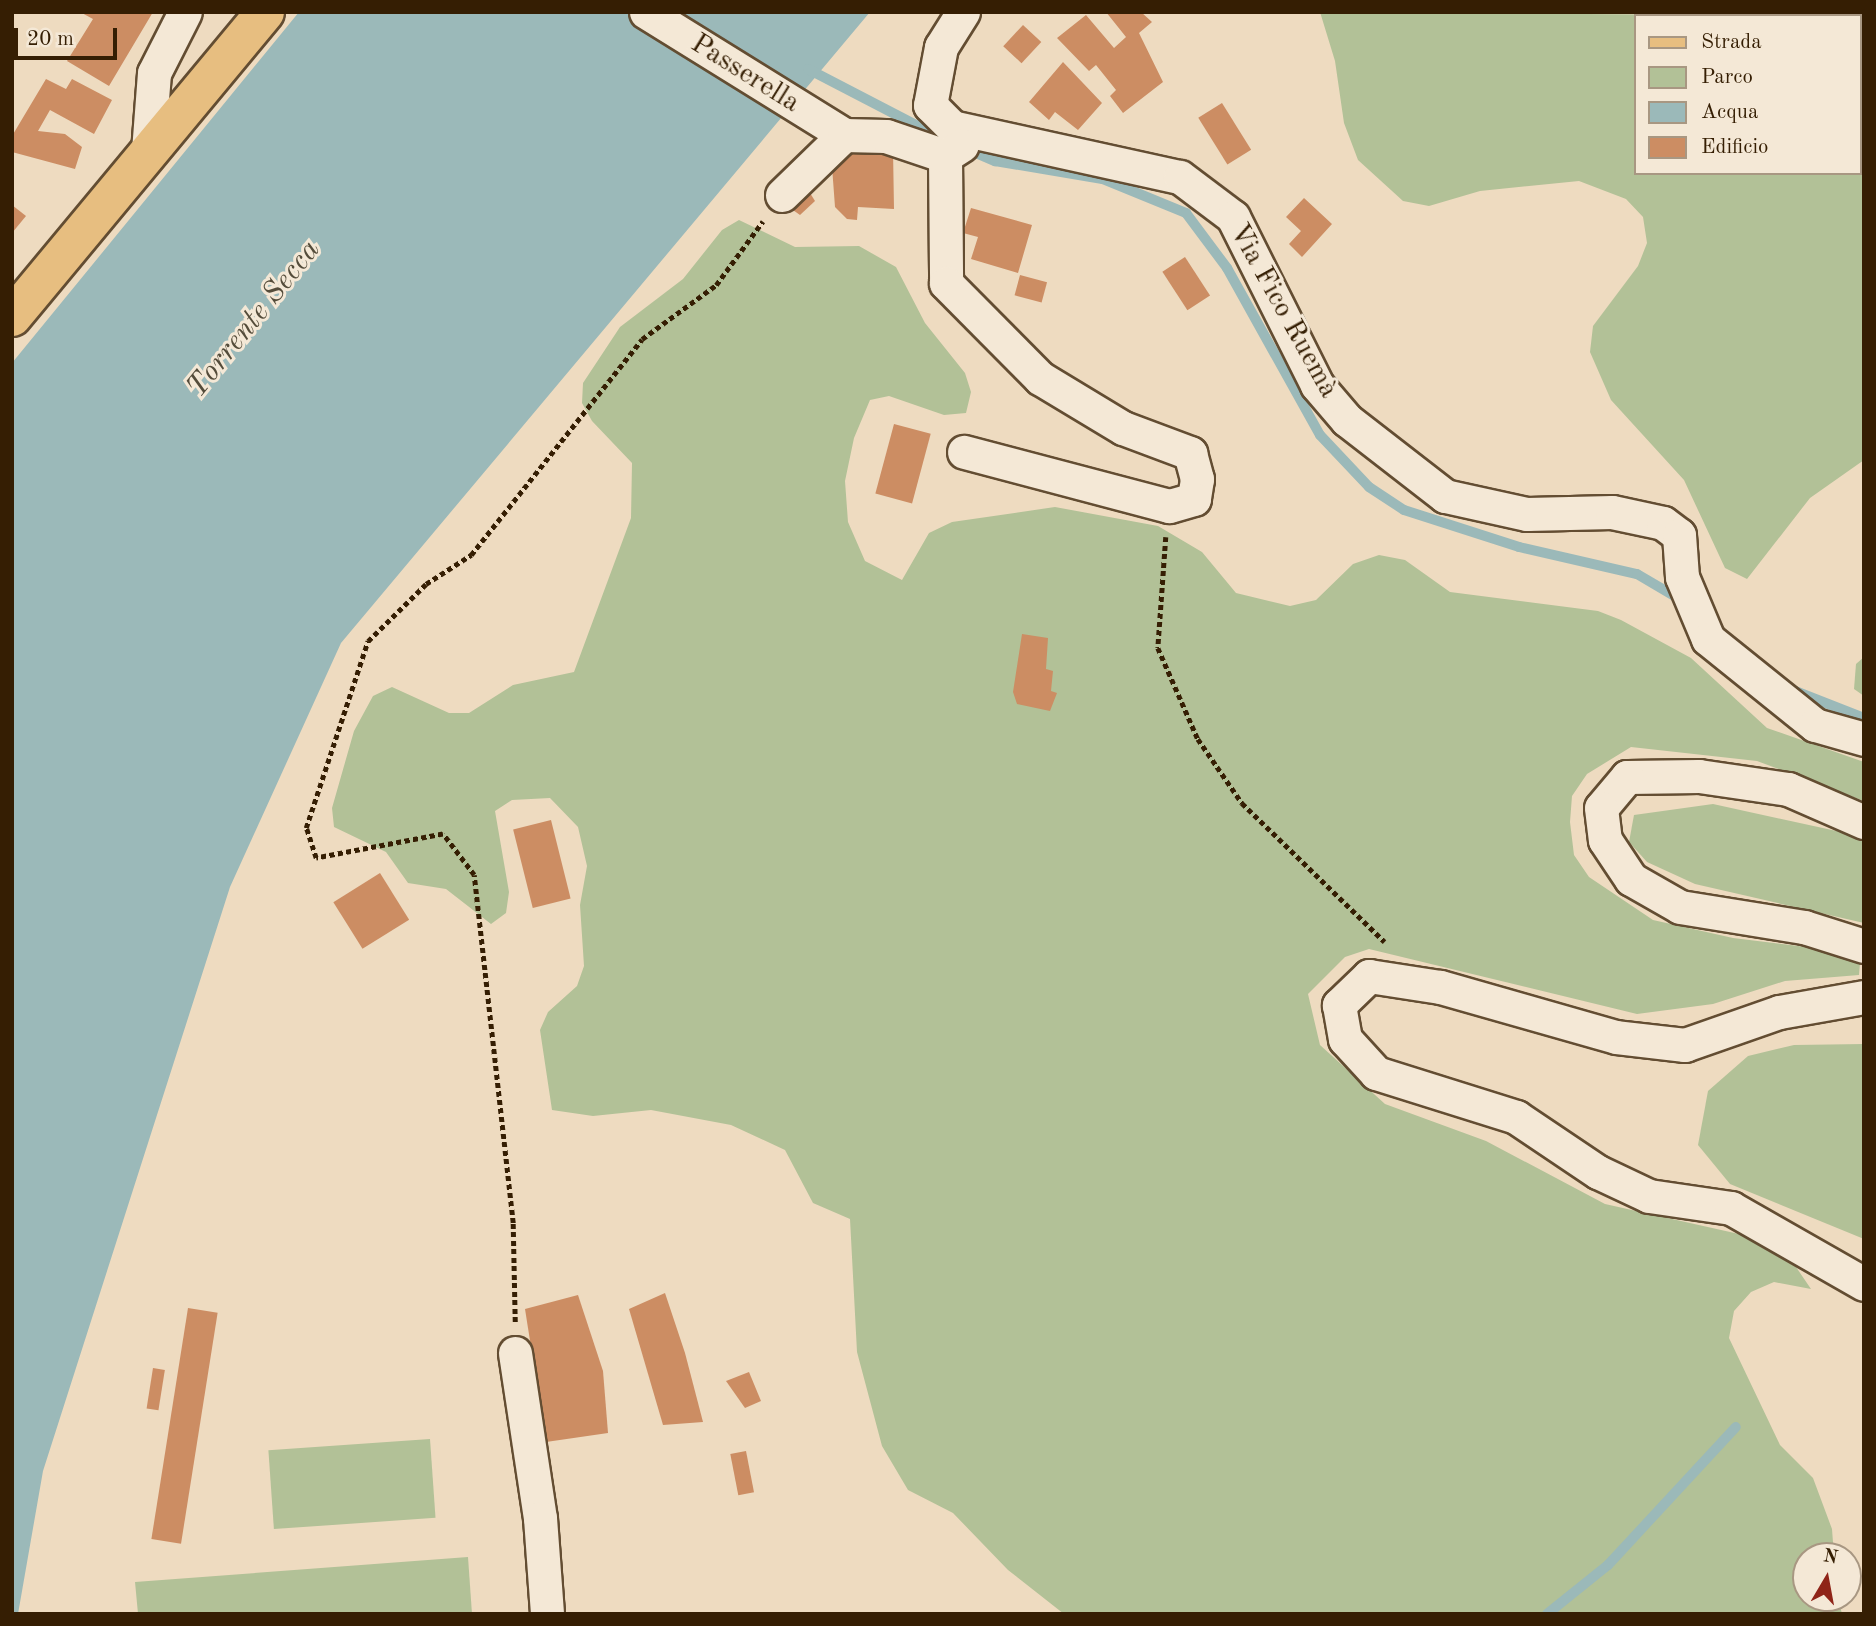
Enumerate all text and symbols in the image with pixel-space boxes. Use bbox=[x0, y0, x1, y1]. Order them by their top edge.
scale bar bbox=[18, 14, 121, 58]
legend bbox=[1634, 14, 1862, 175]
street label: Passerella bbox=[684, 27, 806, 121]
text: 20 m bbox=[27, 29, 74, 50]
text: Strada bbox=[1701, 32, 1762, 53]
text: Parco bbox=[1701, 67, 1753, 88]
text: Acqua bbox=[1701, 102, 1758, 123]
text: Edificio bbox=[1701, 137, 1769, 158]
street label: Via Fico Ruemà bbox=[1221, 218, 1345, 404]
water label: Torrente Secca bbox=[179, 233, 329, 405]
north arrow bbox=[1792, 1542, 1862, 1612]
text: N bbox=[1822, 1547, 1839, 1568]

